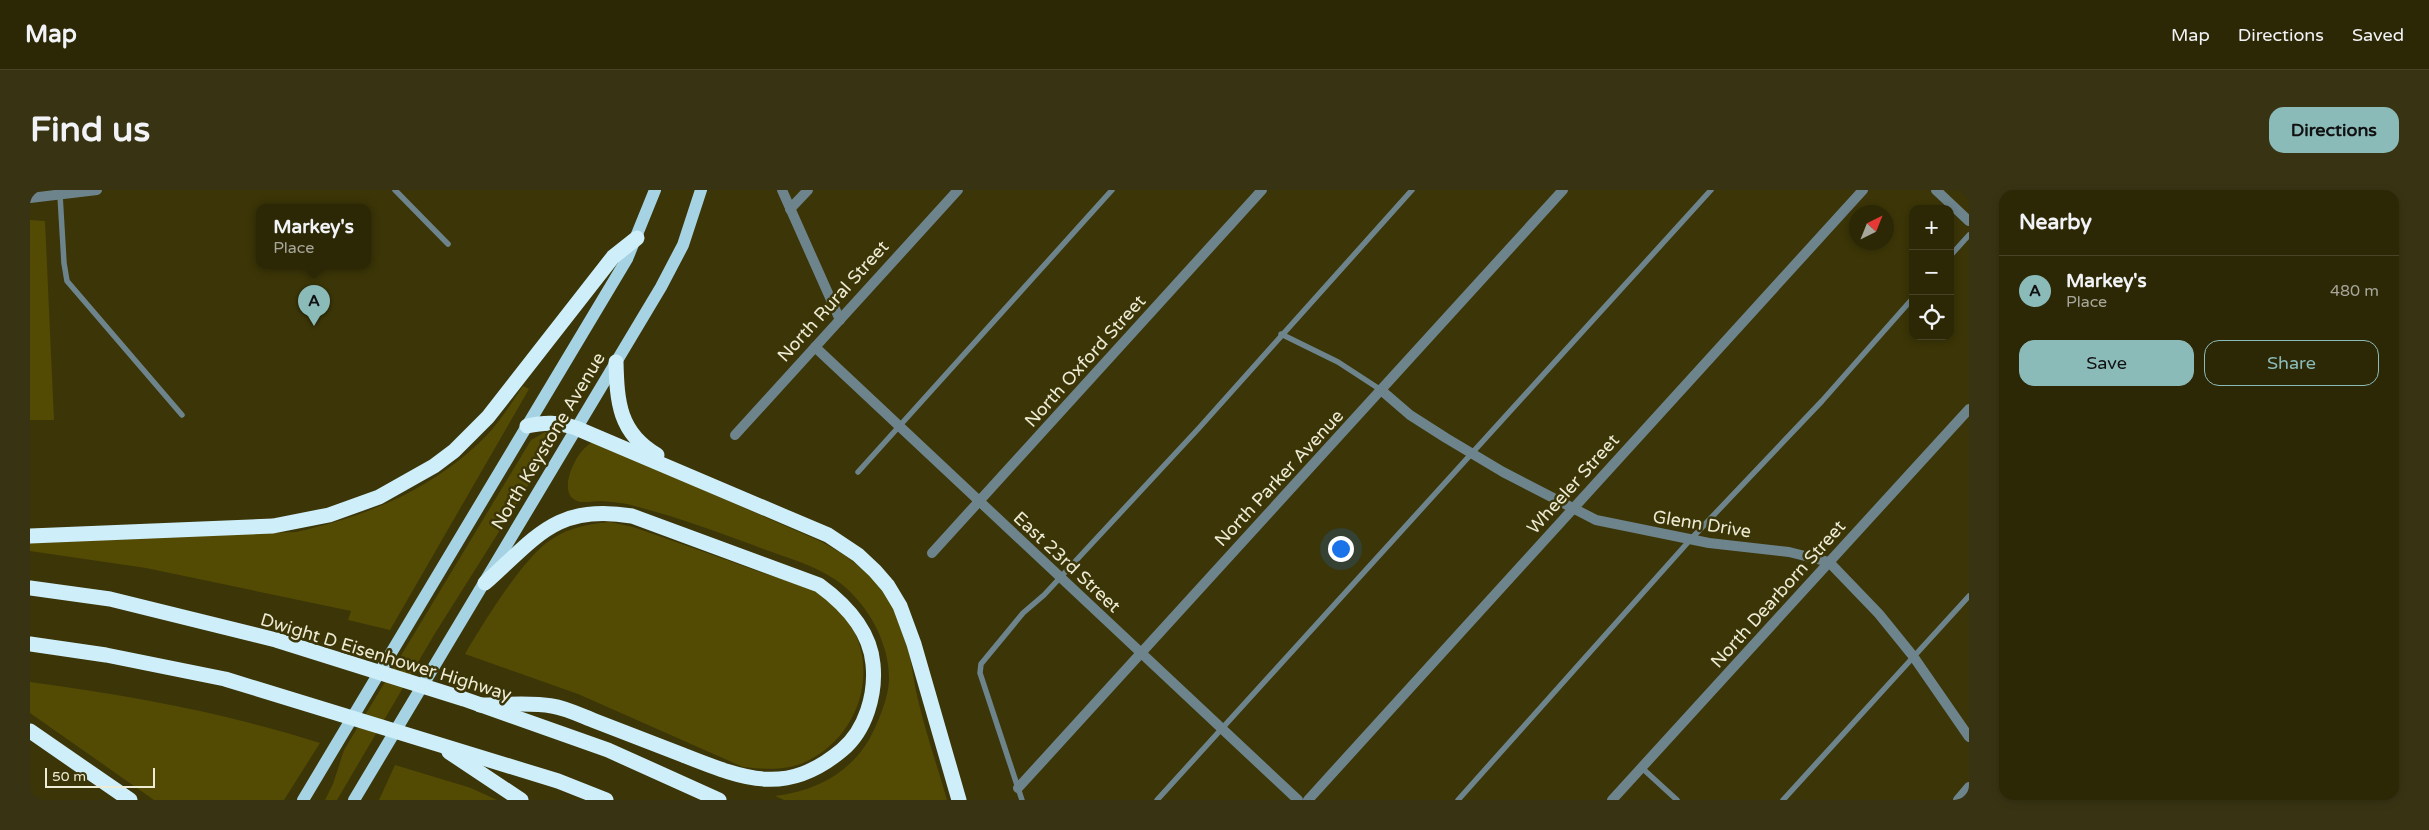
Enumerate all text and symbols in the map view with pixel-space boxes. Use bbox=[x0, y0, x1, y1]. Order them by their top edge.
text: Map bbox=[25, 20, 77, 49]
text: Map bbox=[2171, 24, 2210, 46]
text: Directions bbox=[2238, 24, 2324, 46]
text: Saved bbox=[2352, 24, 2404, 46]
button: Directions bbox=[2269, 107, 2399, 153]
text: Find us bbox=[30, 109, 150, 151]
popup bbox=[256, 204, 371, 269]
north arrow bbox=[1849, 205, 1894, 250]
map controls bbox=[1909, 205, 1954, 340]
button: + bbox=[1909, 205, 1954, 250]
text: Nearby bbox=[2019, 210, 2092, 235]
text: Markey's bbox=[273, 216, 354, 238]
street label: North Rural Street bbox=[773, 236, 893, 366]
text: Place bbox=[273, 238, 314, 258]
button: − bbox=[1909, 250, 1954, 295]
text: Markey's bbox=[2066, 270, 2147, 292]
text: A bbox=[2029, 281, 2041, 301]
text: 480 m bbox=[2330, 281, 2379, 301]
pin: A bbox=[298, 285, 330, 326]
street label: North Oxford Street bbox=[1020, 290, 1150, 432]
text: Place bbox=[2066, 292, 2107, 312]
button: locate bbox=[1909, 295, 1954, 340]
button: Save bbox=[2019, 340, 2194, 386]
button: Share bbox=[2204, 340, 2379, 386]
street label: North Keystone Avenue bbox=[486, 348, 610, 534]
street label: North Parker Avenue bbox=[1210, 405, 1348, 551]
street label: Wheeler Street bbox=[1522, 429, 1624, 539]
street label: Glenn Drive bbox=[1651, 505, 1753, 543]
street label: East 23rd Street bbox=[1009, 507, 1125, 617]
street label: North Dearborn Street bbox=[1706, 516, 1850, 672]
your location bbox=[1328, 536, 1354, 562]
street label: Dwight D Eisenhower Highway bbox=[258, 608, 515, 706]
scale bar bbox=[45, 765, 155, 788]
text: 50 m bbox=[52, 768, 86, 785]

